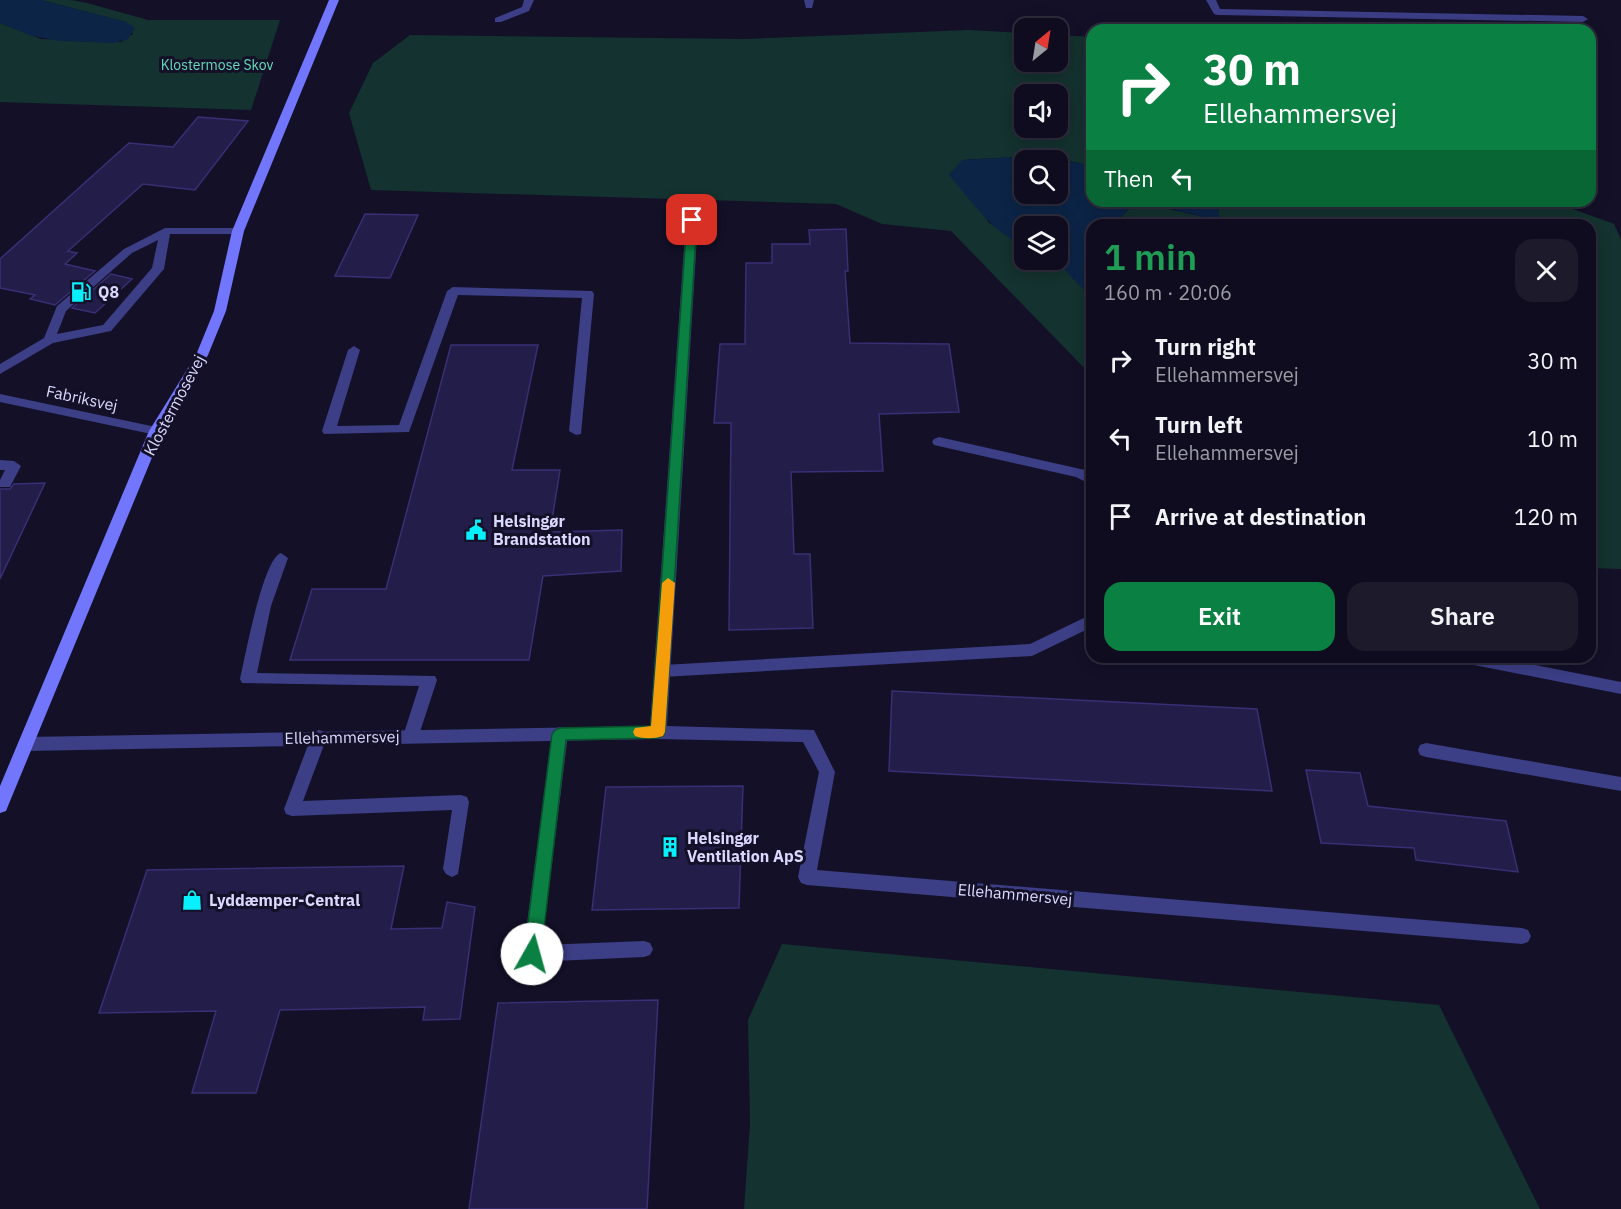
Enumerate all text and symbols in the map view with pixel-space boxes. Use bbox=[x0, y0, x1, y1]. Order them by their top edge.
north arrow bbox=[1014, 18, 1068, 72]
map controls bbox=[1014, 18, 1068, 270]
text: 30 m bbox=[1203, 42, 1301, 97]
icon: right bbox=[1104, 48, 1182, 126]
park label: Klostermose Skov bbox=[161, 56, 273, 74]
button: sound bbox=[1014, 84, 1068, 138]
text: Ellehammersvej bbox=[1203, 95, 1397, 130]
button: search bbox=[1014, 150, 1068, 204]
icon: left bbox=[1166, 162, 1199, 195]
text: Then bbox=[1104, 164, 1154, 193]
pin bbox=[666, 194, 717, 245]
icon: arrive bbox=[675, 203, 708, 236]
button: layers bbox=[1014, 216, 1068, 270]
text: 1 min bbox=[1104, 233, 1197, 280]
button: close bbox=[1515, 239, 1578, 302]
text: 160 m · 20:06 bbox=[1104, 279, 1232, 306]
fuel station icon: Q8 bbox=[69, 280, 93, 304]
place label: Q8 bbox=[98, 282, 119, 302]
text: Turn right bbox=[1155, 332, 1256, 361]
icon: right bbox=[1104, 344, 1137, 377]
text: 30 m bbox=[1527, 346, 1578, 375]
street label: Klostermosevej bbox=[139, 351, 209, 459]
text: Ellehammersvej bbox=[1155, 361, 1299, 388]
street label: Fabriksvej bbox=[45, 381, 119, 415]
text: Turn left bbox=[1155, 410, 1243, 439]
icon: left bbox=[1104, 422, 1137, 455]
text: 10 m bbox=[1527, 424, 1578, 453]
text: Ellehammersvej bbox=[1155, 439, 1299, 466]
icon: arrive bbox=[1104, 500, 1137, 533]
text: Arrive at destination bbox=[1155, 502, 1366, 531]
text: 120 m bbox=[1514, 502, 1578, 531]
place label: Helsingør Brandstation bbox=[493, 511, 591, 549]
public building icon: Helsingør Brandstation bbox=[464, 518, 488, 542]
button: Exit bbox=[1104, 582, 1335, 651]
button: Share bbox=[1347, 582, 1578, 651]
street label: Ellehammersvej bbox=[284, 726, 400, 748]
place label: Helsingør Ventilation ApS bbox=[687, 828, 804, 866]
building icon: Helsingør Ventilation ApS bbox=[658, 835, 682, 859]
street label: Ellehammersvej bbox=[957, 879, 1073, 909]
shop icon: Lyddæmper-Central bbox=[180, 888, 204, 912]
place label: Lyddæmper-Central bbox=[209, 890, 360, 910]
position arrow bbox=[500, 922, 564, 986]

